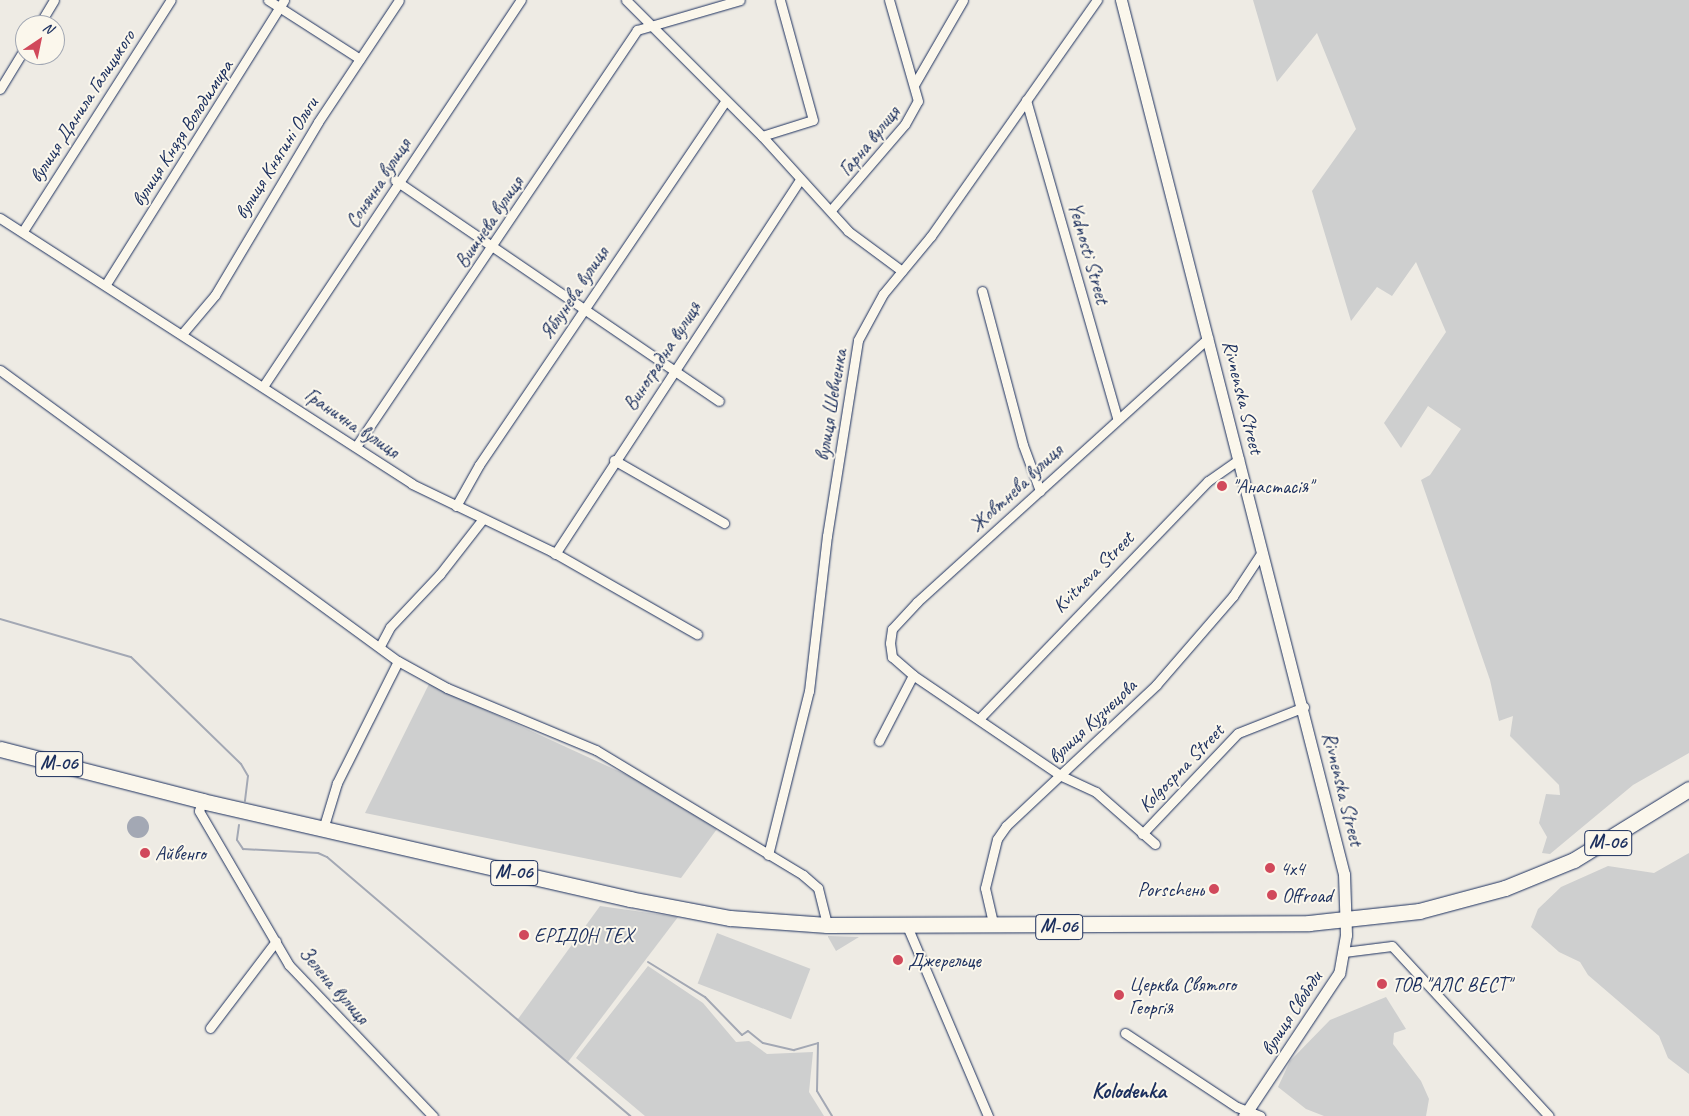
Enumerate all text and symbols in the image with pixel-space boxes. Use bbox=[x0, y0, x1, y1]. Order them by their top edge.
north arrow bbox=[15, 15, 65, 65]
text: N bbox=[40, 19, 56, 37]
street label: вулиця Данила Галицького bbox=[23, 25, 141, 187]
street label: вулиця Князя Володимира bbox=[126, 56, 238, 210]
street label: вулиця Княгині Ольги bbox=[229, 93, 323, 223]
street label: Гарна вулиця bbox=[833, 101, 905, 181]
street label: Сонячна вулиця bbox=[340, 134, 416, 232]
street label: Вишнева вулиця bbox=[450, 172, 528, 272]
street label: Yednosti Street bbox=[1063, 199, 1115, 307]
street label: Яблунева вулиця bbox=[534, 242, 614, 344]
street label: Виноградна вулиця bbox=[618, 297, 706, 415]
street label: Rivnenska Street bbox=[1217, 338, 1269, 456]
street label: вулиця Шевченка bbox=[810, 347, 852, 463]
street label: Гранична вулиця bbox=[300, 383, 404, 463]
street label: Жовтнева вулиця bbox=[965, 439, 1067, 537]
place label: "Анастасія" bbox=[1232, 474, 1313, 498]
marker: "Анастасія" bbox=[1216, 480, 1228, 492]
street label: Kvitneva Street bbox=[1047, 526, 1139, 618]
street label: вулиця Кузнєцова bbox=[1043, 674, 1141, 768]
street label: Kolgospna Street bbox=[1133, 719, 1229, 817]
street label: Rivnenska Street bbox=[1317, 730, 1369, 848]
road number: М-06 bbox=[34, 748, 84, 781]
road number: М-06 bbox=[1583, 826, 1633, 860]
place label: Айвенго bbox=[155, 841, 206, 865]
marker: Айвенго bbox=[139, 847, 151, 859]
road number: М-06 bbox=[489, 856, 539, 890]
place label: 4x4 bbox=[1280, 856, 1305, 880]
marker: 4x4 bbox=[1264, 862, 1276, 874]
place label: Porscheнь bbox=[1137, 877, 1204, 901]
marker: Porscheнь bbox=[1208, 883, 1220, 895]
place label: Offroad bbox=[1282, 883, 1332, 907]
marker: Offroad bbox=[1266, 889, 1278, 901]
road number: М-06 bbox=[1034, 910, 1084, 944]
place label: ЕРІДОН ТЕХ bbox=[534, 923, 633, 947]
marker: ЕРІДОН ТЕХ bbox=[518, 929, 530, 941]
street label: Зелена вулиця bbox=[294, 942, 374, 1028]
place label: Джерельце bbox=[908, 948, 981, 972]
marker: Джерельце bbox=[892, 954, 904, 966]
street label: вулиця Свободи bbox=[1255, 967, 1327, 1059]
place label: Церква Святого Георгія bbox=[1129, 972, 1236, 1019]
place label: ТОВ "АЛС ВЕСТ" bbox=[1392, 972, 1511, 996]
marker: ТОВ "АЛС ВЕСТ" bbox=[1376, 978, 1388, 990]
marker: Церква Святого Георгія bbox=[1113, 989, 1125, 1001]
district label: Kolodenka bbox=[1092, 1079, 1166, 1105]

